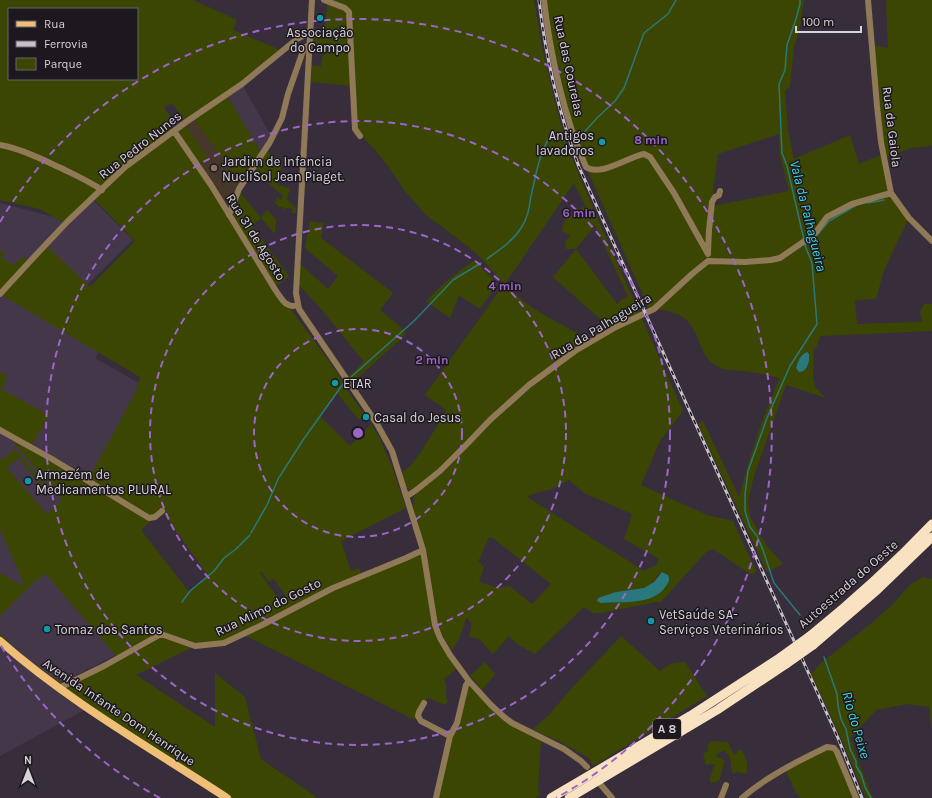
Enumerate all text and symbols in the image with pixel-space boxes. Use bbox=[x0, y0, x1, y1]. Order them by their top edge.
legend bbox=[8, 8, 138, 80]
scale bar bbox=[796, 8, 861, 34]
marker: Associação do Campo bbox=[315, 13, 325, 23]
street label: Rua das Courelas bbox=[551, 14, 587, 118]
text: 100 m bbox=[802, 15, 834, 29]
text: Rua bbox=[44, 17, 65, 31]
place label: Associação do Campo bbox=[287, 25, 353, 55]
text: Ferrovia bbox=[44, 37, 88, 51]
text: Parque bbox=[44, 57, 82, 71]
street label: Rua da Gaiola bbox=[880, 86, 904, 168]
street label: Rua Pedro Nunes bbox=[96, 108, 184, 182]
place label: Antigos lavadoros bbox=[536, 128, 594, 158]
text: 8 min bbox=[634, 133, 668, 147]
marker: Antigos lavadoros bbox=[597, 137, 607, 147]
place label: Jardim de Infancia NucliSol Jean Piaget. bbox=[222, 154, 344, 184]
water label: Vala da Palhagueira bbox=[786, 159, 830, 273]
marker: Jardim de Infancia NucliSol Jean Piaget. bbox=[209, 163, 219, 173]
street label: Rua 31 de Agosto bbox=[223, 191, 289, 283]
text: 6 min bbox=[562, 206, 596, 220]
text: 4 min bbox=[489, 279, 521, 293]
street label: Rua da Palhagueira bbox=[548, 290, 654, 362]
text: 2 min bbox=[415, 353, 449, 367]
place label: ETAR bbox=[343, 376, 372, 391]
marker: ETAR bbox=[330, 378, 340, 388]
place label: Casal do Jesus bbox=[374, 410, 461, 425]
marker: Casal do Jesus bbox=[361, 412, 371, 422]
centre of rings bbox=[351, 426, 365, 440]
place label: Armazém de Medicamentos PLURAL bbox=[36, 467, 171, 497]
marker: Armazém de Medicamentos PLURAL bbox=[23, 476, 33, 486]
street label: Autoestrada do Oeste bbox=[795, 537, 901, 631]
street label: Rua Mimo do Gosto bbox=[213, 575, 323, 639]
place label: VetSaúde SA- Serviços Veterinários bbox=[659, 607, 784, 637]
marker: VetSaúde SA- Serviços Veterinários bbox=[646, 616, 656, 626]
place label: Tomaz dos Santos bbox=[55, 622, 163, 637]
marker: Tomaz dos Santos bbox=[42, 624, 52, 634]
street label: Avenida Infante Dom Henrique bbox=[39, 655, 198, 770]
water label: Rio do Peixe bbox=[838, 690, 874, 761]
road number: A 8 bbox=[653, 719, 681, 739]
north arrow bbox=[8, 750, 48, 790]
text: N bbox=[24, 754, 32, 767]

